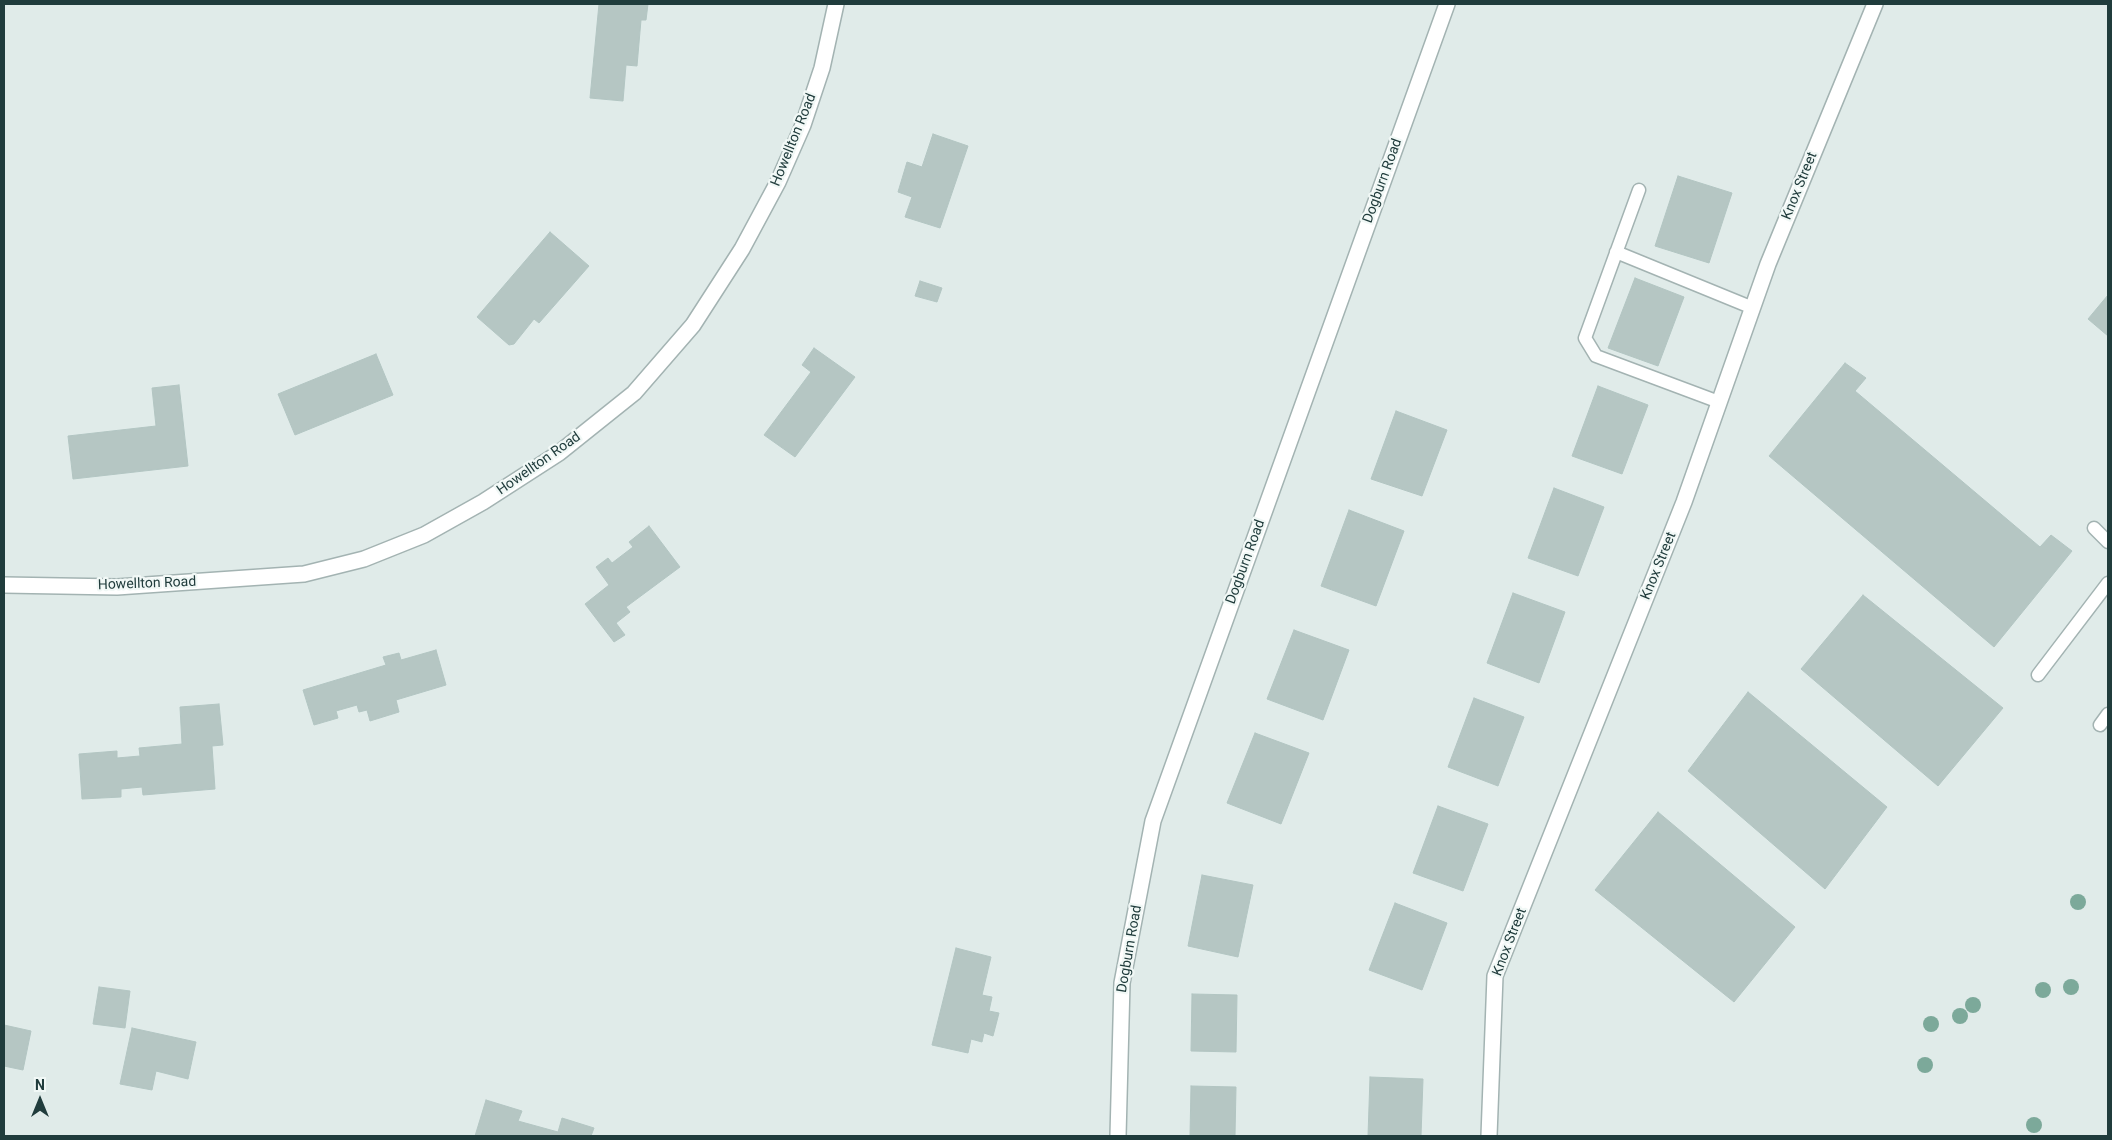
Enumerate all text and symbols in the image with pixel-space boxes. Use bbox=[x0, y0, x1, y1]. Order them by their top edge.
street label: Howellton Road bbox=[768, 91, 820, 189]
street label: Dogburn Road bbox=[1360, 136, 1406, 226]
street label: Knox Street bbox=[1779, 150, 1821, 222]
street label: Howellton Road bbox=[494, 429, 584, 499]
street label: Dogburn Road bbox=[1223, 517, 1269, 607]
street label: Knox Street bbox=[1638, 530, 1680, 602]
street label: Howellton Road bbox=[97, 574, 197, 594]
street label: Dogburn Road bbox=[1114, 904, 1146, 994]
street label: Knox Street bbox=[1489, 906, 1531, 978]
north arrow bbox=[15, 1075, 65, 1125]
text: N bbox=[35, 1077, 45, 1093]

